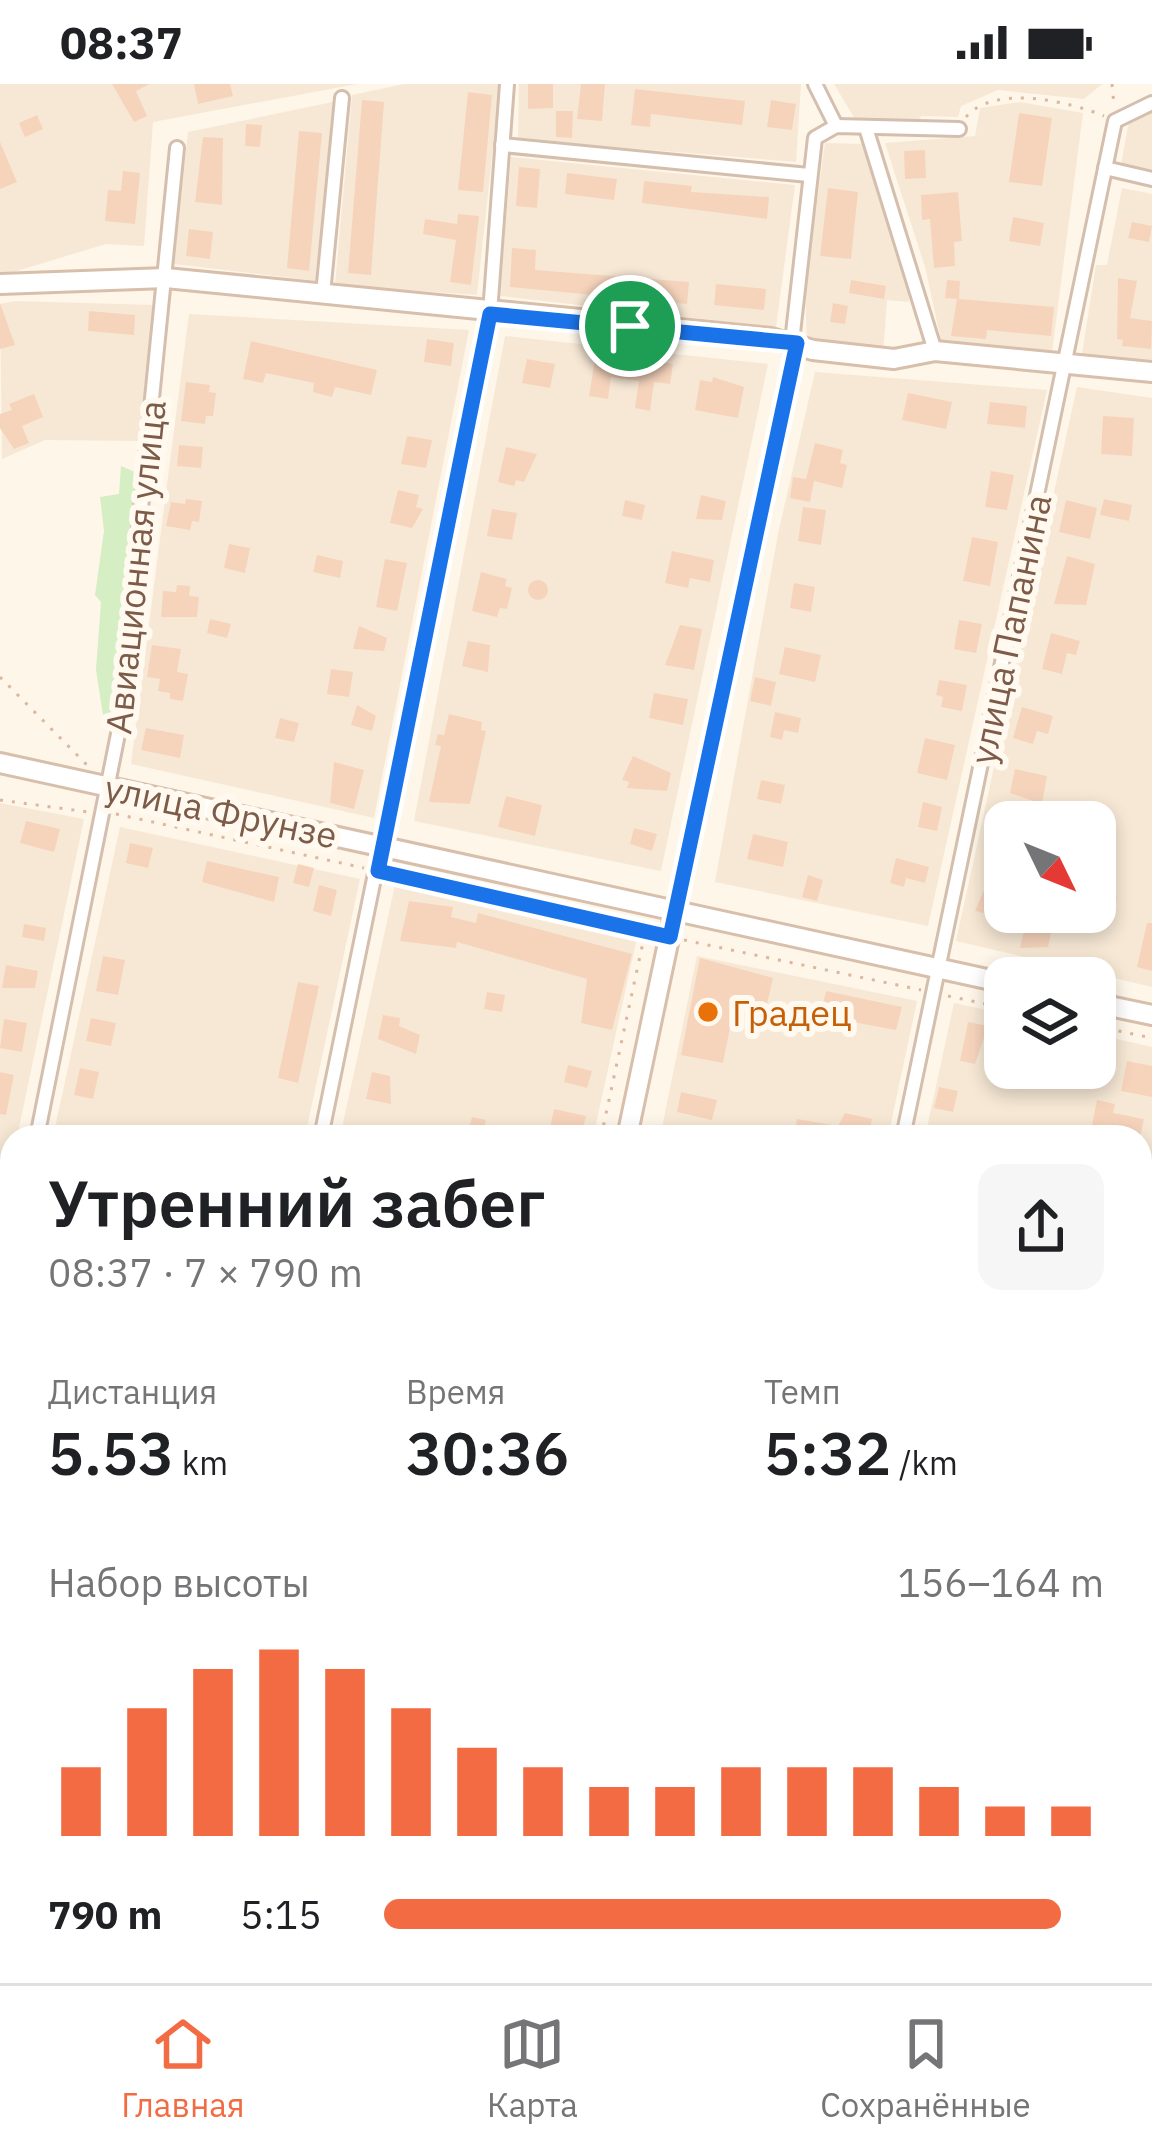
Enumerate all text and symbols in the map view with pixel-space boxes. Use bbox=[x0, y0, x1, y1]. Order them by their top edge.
text: 08:37 bbox=[60, 13, 183, 71]
pin bbox=[579, 275, 681, 377]
icon: arrive bbox=[597, 293, 663, 359]
street label: Авиационная улица bbox=[94, 398, 176, 736]
street label: улица Папанина bbox=[958, 490, 1062, 768]
street label: улица Фрунзе bbox=[101, 763, 341, 859]
north arrow bbox=[984, 801, 1116, 933]
map controls bbox=[984, 801, 1116, 1089]
button: layers bbox=[984, 957, 1116, 1089]
place label: Градец bbox=[732, 989, 852, 1036]
marker: Градец bbox=[695, 999, 721, 1025]
text: Утренний забег bbox=[48, 1159, 545, 1245]
button: share bbox=[978, 1164, 1104, 1290]
text: 08:37 · 7 × 790 m bbox=[48, 1247, 363, 1298]
text: Дистанция bbox=[48, 1370, 217, 1413]
text: Время bbox=[406, 1370, 505, 1413]
text: Темп bbox=[764, 1370, 841, 1413]
text: 5.53 bbox=[48, 1413, 174, 1492]
text: 30:36 bbox=[406, 1413, 569, 1492]
text: 5:32 bbox=[764, 1413, 891, 1492]
text: km bbox=[174, 1441, 228, 1484]
text: /km bbox=[891, 1441, 958, 1484]
text: Набор высоты bbox=[48, 1557, 310, 1608]
text: 156–164 m bbox=[897, 1557, 1104, 1608]
text: 790 m bbox=[48, 1889, 162, 1940]
text: 5:15 bbox=[240, 1889, 322, 1940]
tab: Главная bbox=[121, 2011, 245, 2126]
tab: Карта bbox=[487, 2011, 578, 2126]
tab: Сохранённые bbox=[820, 2011, 1031, 2126]

